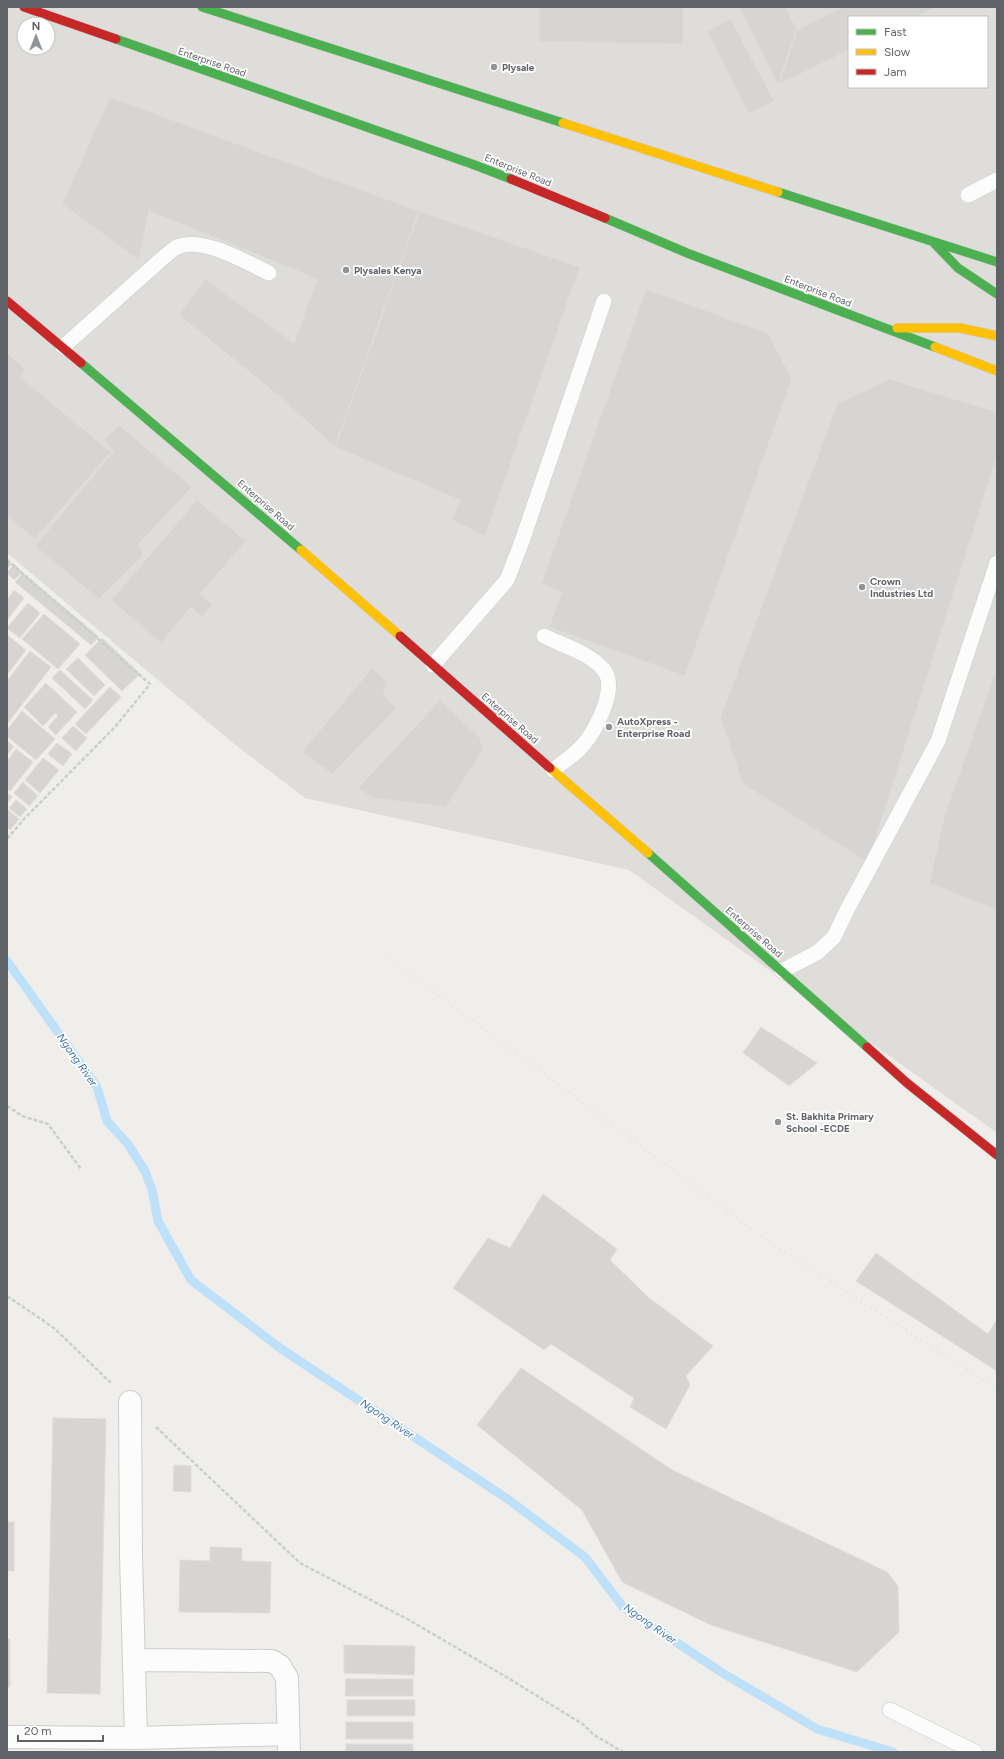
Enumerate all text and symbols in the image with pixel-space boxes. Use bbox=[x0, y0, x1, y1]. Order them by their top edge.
north arrow bbox=[16, 16, 56, 56]
legend bbox=[848, 16, 988, 88]
text: N bbox=[32, 20, 40, 33]
text: Fast bbox=[884, 25, 907, 39]
street label: Enterprise Road bbox=[176, 44, 248, 80]
text: Slow bbox=[884, 45, 911, 59]
place label: Plysale bbox=[502, 61, 535, 74]
marker: Plysale bbox=[489, 62, 499, 72]
text: Jam bbox=[884, 65, 907, 79]
street label: Enterprise Road bbox=[482, 151, 554, 189]
place label: Plysales Kenya bbox=[354, 264, 422, 277]
marker: Plysales Kenya bbox=[341, 265, 351, 275]
street label: Enterprise Road bbox=[782, 272, 854, 310]
street label: Enterprise Road bbox=[235, 477, 297, 533]
place label: Crown Industries Ltd bbox=[870, 575, 933, 600]
marker: Crown Industries Ltd bbox=[857, 582, 867, 592]
street label: Enterprise Road bbox=[479, 690, 541, 746]
place label: AutoXpress - Enterprise Road bbox=[617, 715, 690, 740]
marker: AutoXpress - Enterprise Road bbox=[604, 722, 614, 732]
street label: Enterprise Road bbox=[723, 904, 785, 960]
water label: Ngong River bbox=[54, 1031, 101, 1090]
place label: St. Bakhita Primary School -ECDE bbox=[786, 1110, 874, 1135]
marker: St. Bakhita Primary School -ECDE bbox=[773, 1117, 783, 1127]
water label: Ngong River bbox=[358, 1396, 417, 1442]
water label: Ngong River bbox=[621, 1601, 680, 1648]
scale bar bbox=[18, 1717, 103, 1743]
text: 20 m bbox=[24, 1724, 52, 1738]

